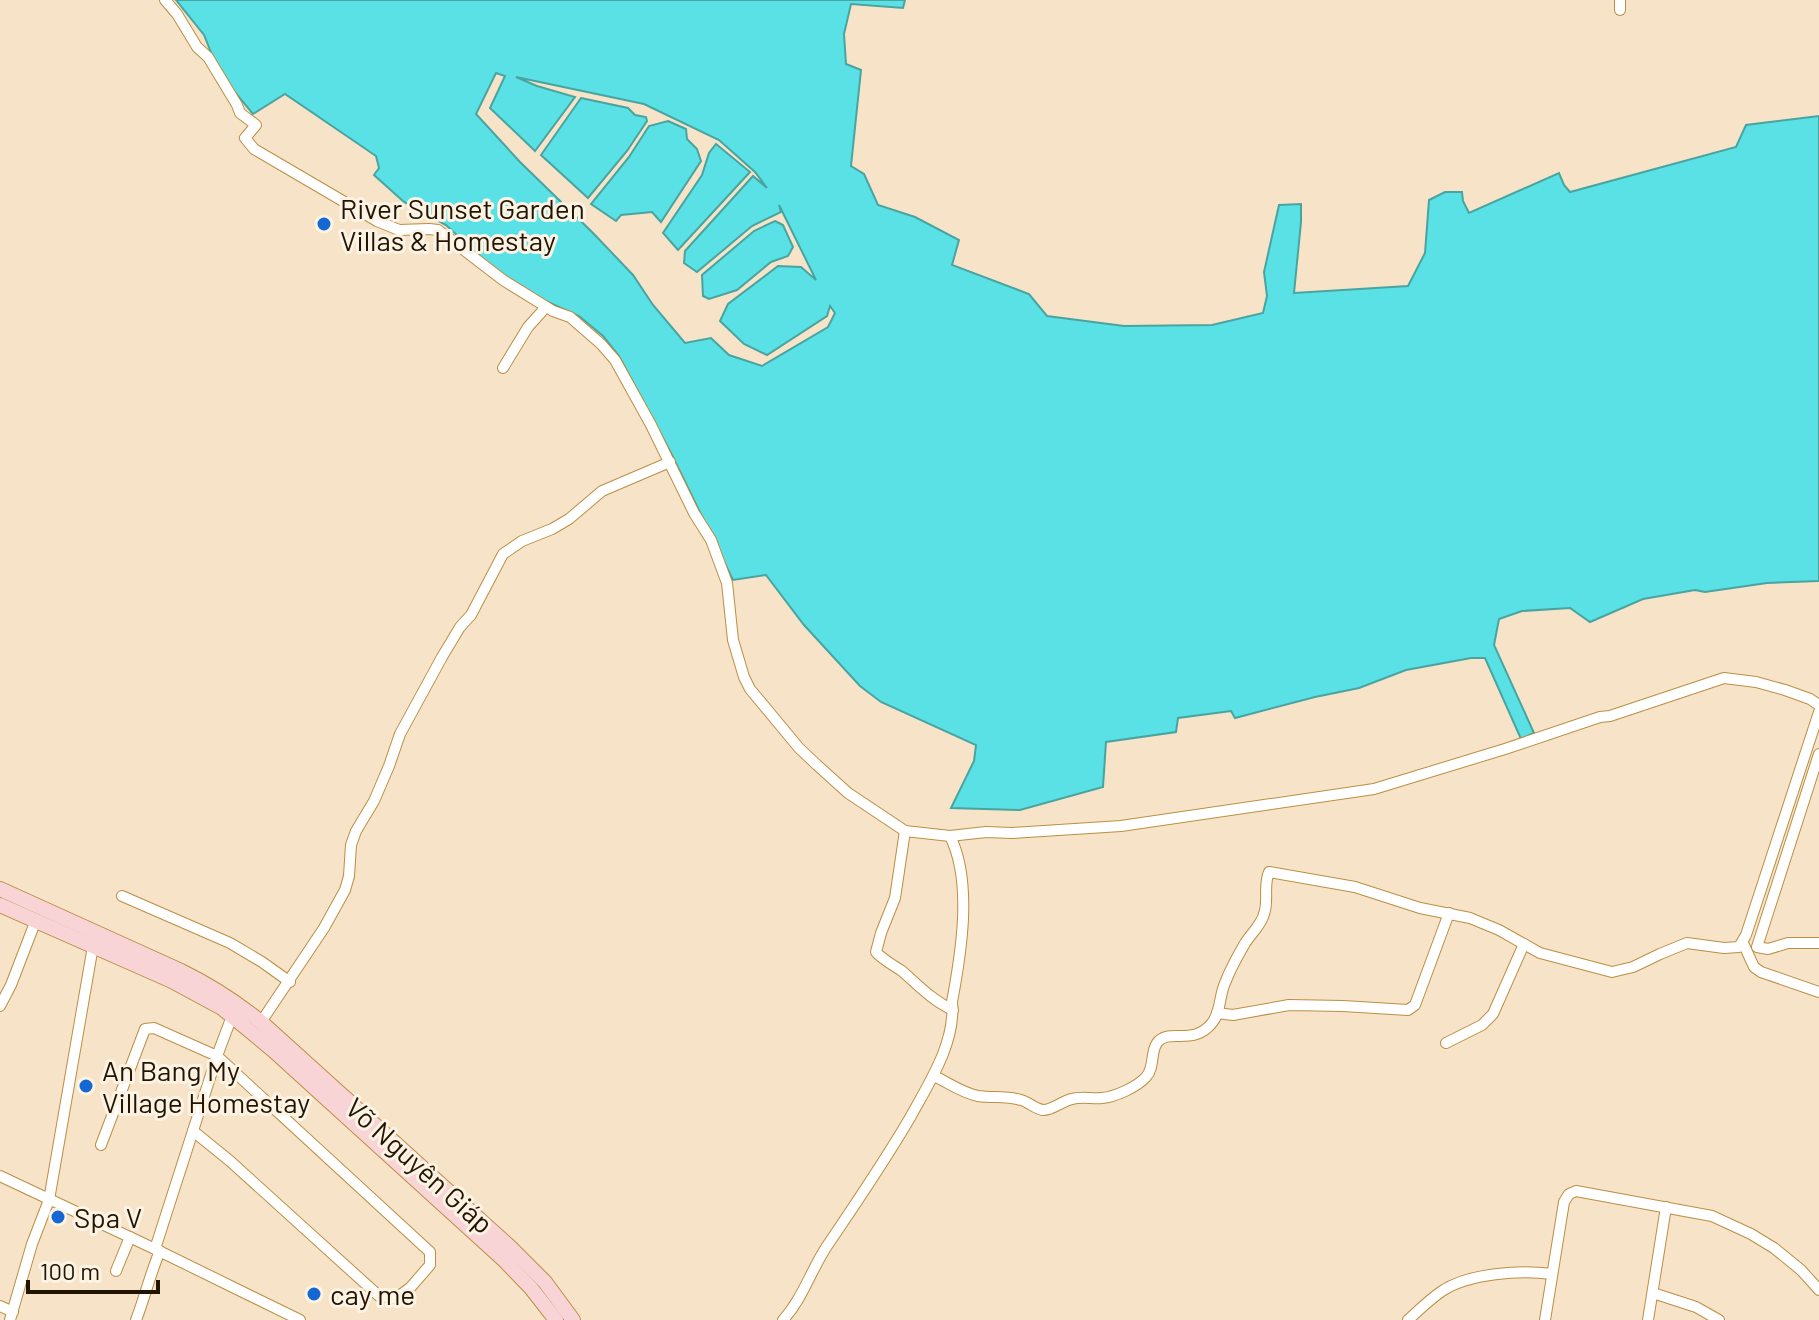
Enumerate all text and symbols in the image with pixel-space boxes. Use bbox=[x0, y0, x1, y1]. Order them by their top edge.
place label: River Sunset Garden Villas & Homestay bbox=[340, 191, 585, 257]
marker: River Sunset Garden Villas & Homestay bbox=[315, 215, 333, 233]
place label: An Bang My Village Homestay bbox=[102, 1053, 310, 1119]
marker: An Bang My Village Homestay bbox=[77, 1077, 95, 1095]
street label: Võ Nguyên Giáp bbox=[339, 1090, 501, 1240]
place label: Spa V bbox=[74, 1200, 142, 1234]
marker: Spa V bbox=[49, 1208, 67, 1226]
scale bar bbox=[28, 1244, 158, 1294]
text: 100 m bbox=[40, 1256, 100, 1285]
place label: cay me bbox=[330, 1277, 415, 1311]
marker: cay me bbox=[305, 1285, 323, 1303]

